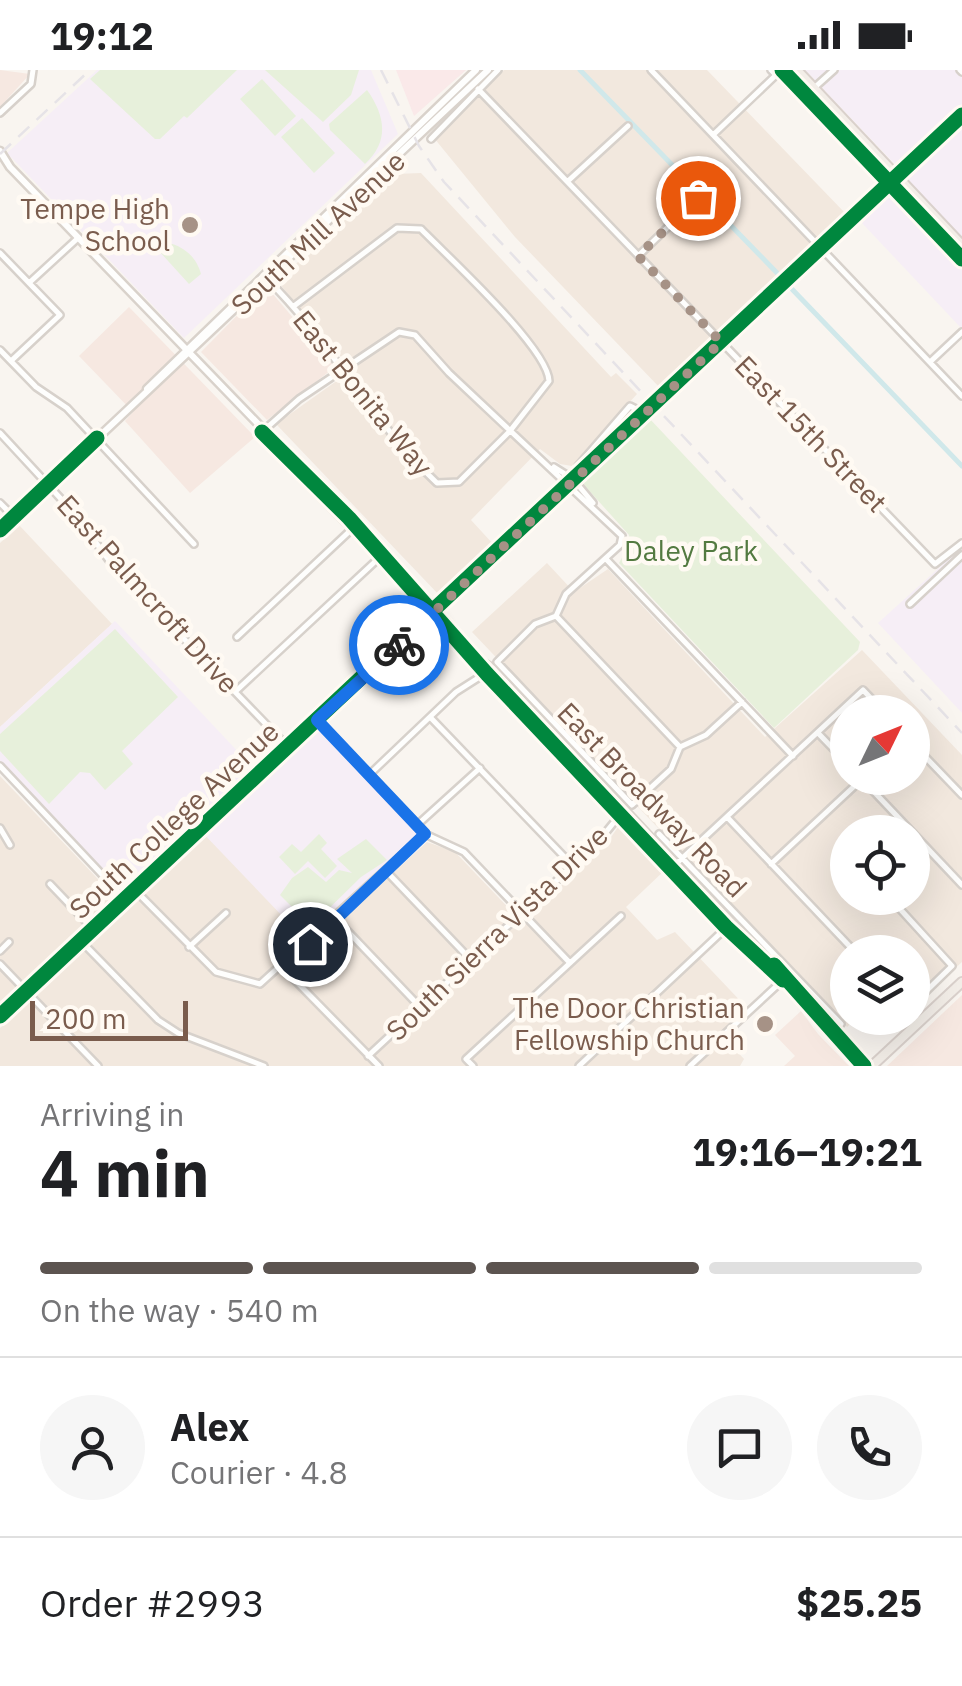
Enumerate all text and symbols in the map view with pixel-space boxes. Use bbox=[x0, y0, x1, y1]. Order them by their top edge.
text: 19:12 bbox=[50, 11, 154, 60]
street label: South Mill Avenue bbox=[223, 142, 413, 323]
pin bbox=[656, 156, 741, 241]
icon: bag bbox=[671, 171, 726, 226]
place label: Tempe High School bbox=[20, 190, 170, 259]
marker: Tempe High School bbox=[179, 214, 201, 236]
street label: East Bonita Way bbox=[285, 302, 442, 483]
street label: East 15th Street bbox=[727, 347, 895, 520]
street label: East Palmcroft Drive bbox=[49, 487, 247, 701]
park label: Daley Park bbox=[624, 532, 758, 569]
courier bbox=[349, 595, 449, 695]
icon: bike bbox=[372, 618, 427, 673]
street label: East Broadway Road bbox=[550, 694, 755, 905]
north arrow bbox=[830, 695, 930, 795]
map controls bbox=[830, 695, 930, 1035]
street label: South College Avenue bbox=[61, 713, 286, 927]
button: locate bbox=[830, 815, 930, 915]
street label: South Sierra Vista Drive bbox=[378, 817, 615, 1048]
pin bbox=[268, 902, 353, 987]
icon: home bbox=[283, 917, 338, 972]
button: layers bbox=[830, 935, 930, 1035]
place label: The Door Christian Fellowship Church bbox=[512, 989, 745, 1058]
scale bar bbox=[30, 996, 188, 1040]
text: 200 m bbox=[45, 1000, 126, 1037]
marker: The Door Christian Fellowship Church bbox=[754, 1013, 776, 1035]
text: Arriving in bbox=[40, 1093, 185, 1135]
text: 19:16–19:21 bbox=[692, 1127, 922, 1176]
text: 4 min bbox=[40, 1130, 210, 1215]
text: On the way · 540 m bbox=[40, 1289, 319, 1331]
button: person bbox=[40, 1395, 145, 1500]
button: chat bbox=[687, 1395, 792, 1500]
button: phone bbox=[817, 1395, 922, 1500]
text: Alex bbox=[170, 1402, 250, 1451]
text: Courier · 4.8 bbox=[170, 1451, 348, 1493]
text: Order #2993 bbox=[40, 1578, 265, 1627]
text: $25.25 bbox=[796, 1578, 922, 1627]

